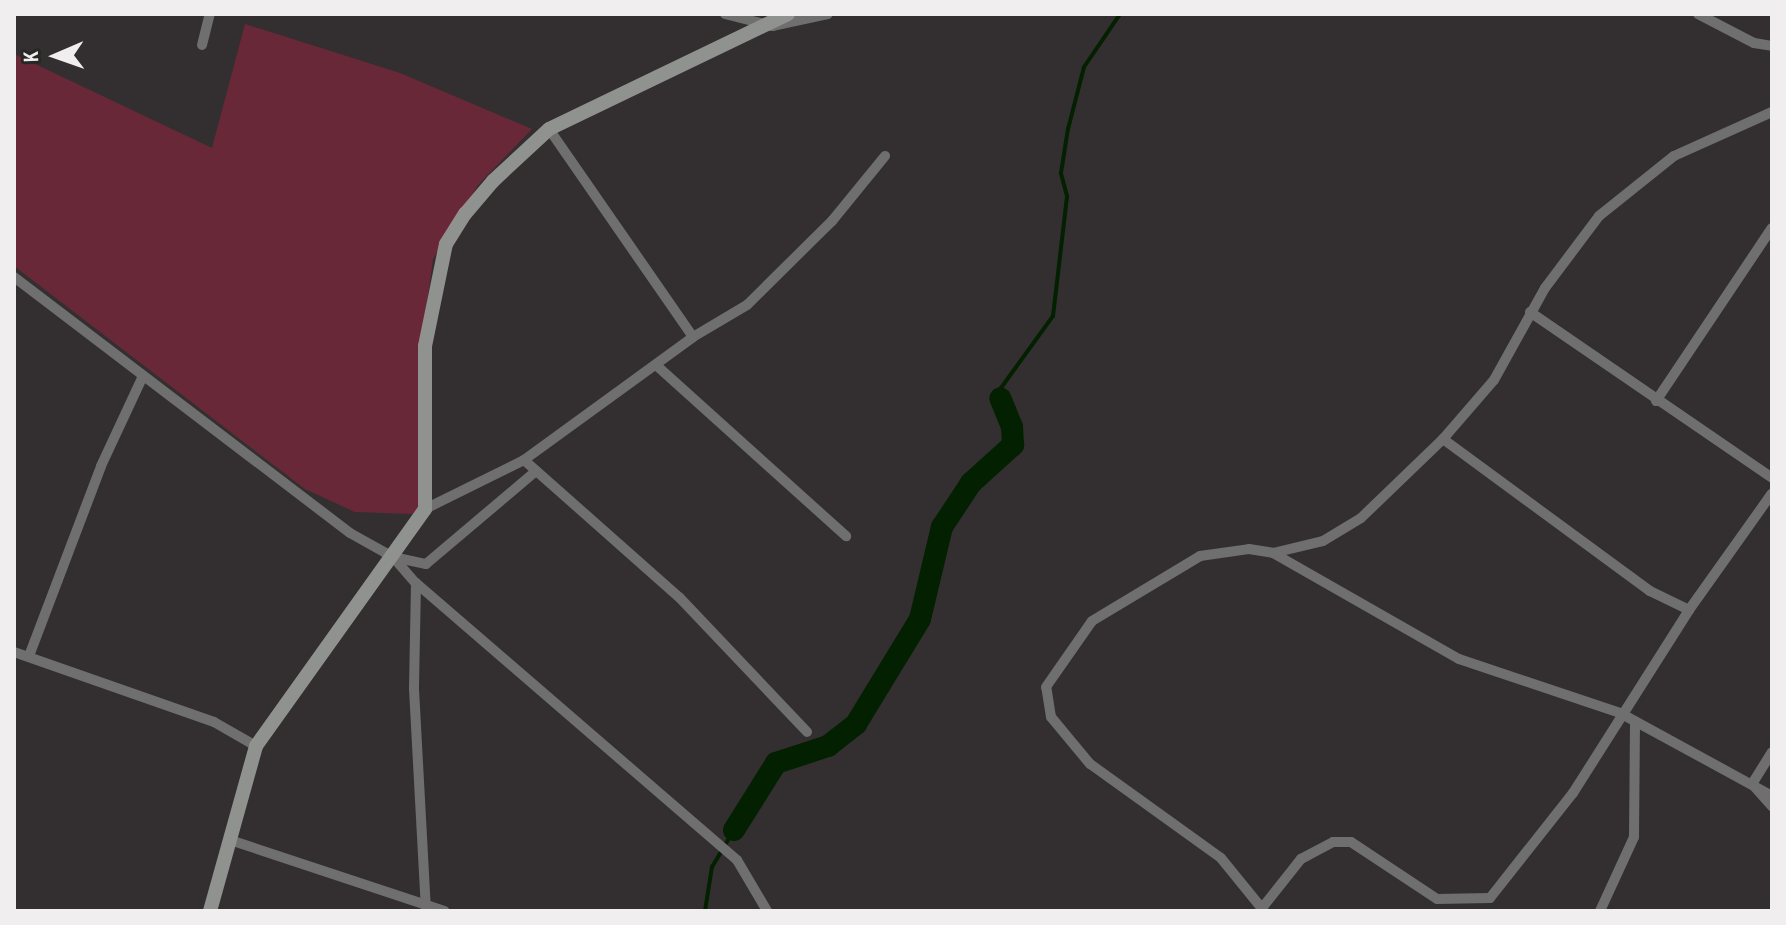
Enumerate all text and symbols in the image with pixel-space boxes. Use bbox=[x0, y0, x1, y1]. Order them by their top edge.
north arrow bbox=[16, 16, 96, 96]
text: K bbox=[18, 51, 45, 63]

